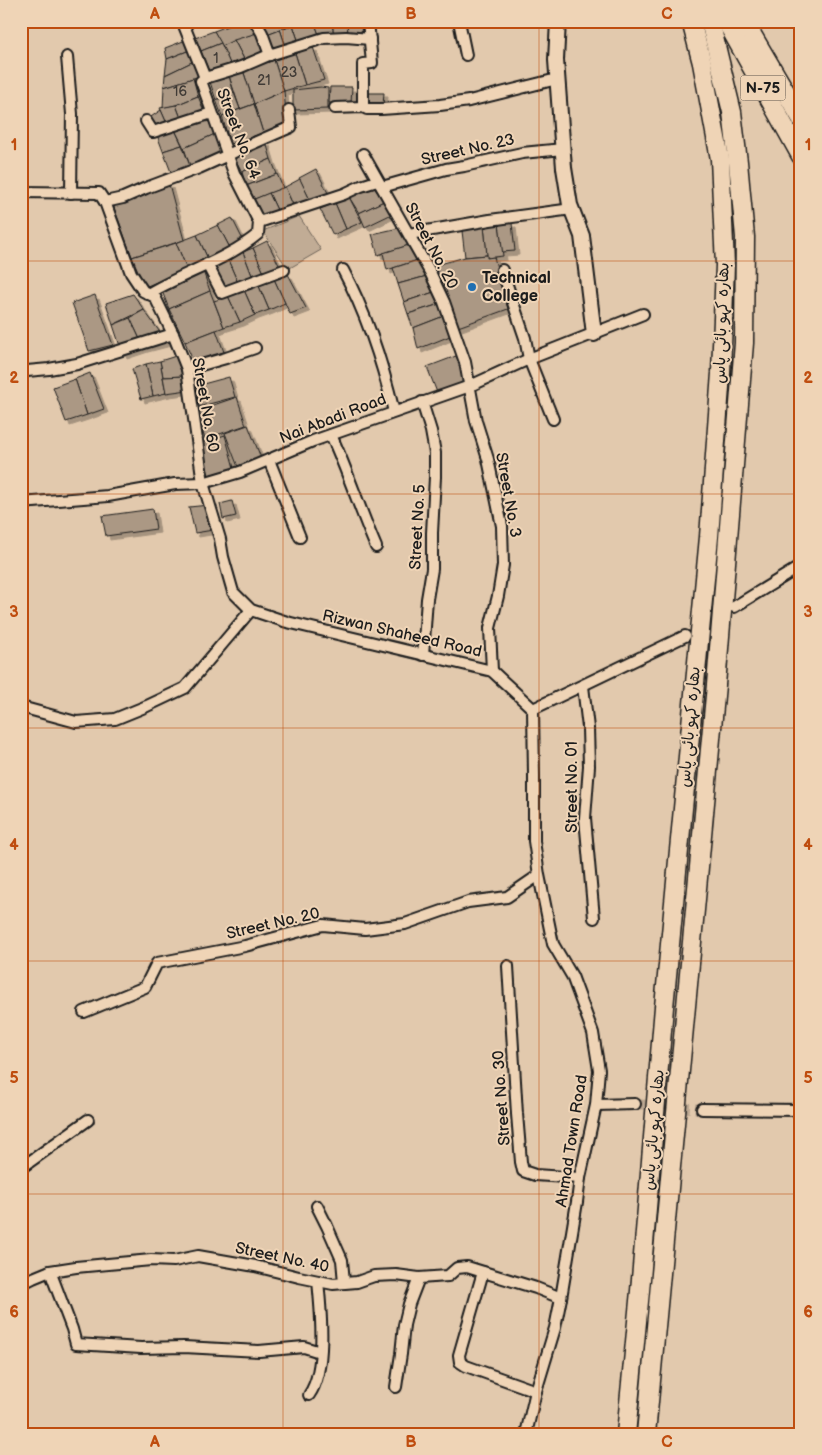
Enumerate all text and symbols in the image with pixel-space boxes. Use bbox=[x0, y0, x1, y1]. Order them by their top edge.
text: A bbox=[149, 5, 160, 24]
text: B bbox=[405, 5, 417, 24]
text: C bbox=[661, 5, 673, 24]
house number: 1 bbox=[213, 50, 219, 67]
house number: 23 bbox=[281, 64, 297, 81]
house number: 21 bbox=[257, 72, 271, 89]
road number: N-75 bbox=[740, 76, 786, 100]
house number: 16 bbox=[173, 83, 187, 100]
street label: Street No. 64 bbox=[212, 86, 264, 182]
street label: Street No. 23 bbox=[419, 130, 517, 170]
text: 1 bbox=[11, 136, 17, 155]
text: 1 bbox=[805, 136, 811, 155]
street label: Street No. 20 bbox=[400, 200, 462, 292]
street label: بھارہ کہو بائی پاس bbox=[710, 262, 734, 384]
place label: Technical College bbox=[482, 269, 551, 306]
marker: Technical College bbox=[466, 281, 478, 293]
street label: Street No. 60 bbox=[187, 356, 223, 454]
text: 2 bbox=[9, 369, 19, 388]
text: 2 bbox=[803, 369, 813, 388]
street label: Nai Abadi Road bbox=[277, 390, 389, 448]
street label: Street No. 3 bbox=[491, 451, 525, 539]
street label: Street No. 5 bbox=[406, 484, 430, 570]
text: 3 bbox=[9, 603, 19, 622]
text: 3 bbox=[803, 603, 813, 622]
street label: Rizwan Shaheed Road bbox=[320, 606, 484, 662]
street label: بھارہ کہو بائی پاس bbox=[675, 666, 705, 788]
street label: Street No. 01 bbox=[563, 741, 582, 833]
text: 4 bbox=[9, 836, 19, 855]
text: 4 bbox=[803, 836, 813, 855]
street label: Street No. 20 bbox=[225, 904, 321, 944]
street label: Street No. 30 bbox=[489, 1050, 515, 1146]
text: 5 bbox=[9, 1069, 19, 1088]
street label: بھارہ کہو بائی پاس bbox=[639, 1069, 669, 1191]
text: 5 bbox=[803, 1069, 813, 1088]
street label: Ahmad Town Road bbox=[552, 1074, 592, 1208]
street label: Street No. 40 bbox=[233, 1239, 331, 1277]
text: 6 bbox=[9, 1303, 19, 1322]
text: 6 bbox=[803, 1303, 813, 1322]
text: A bbox=[149, 1433, 160, 1452]
text: B bbox=[405, 1433, 417, 1452]
text: C bbox=[661, 1433, 673, 1452]

